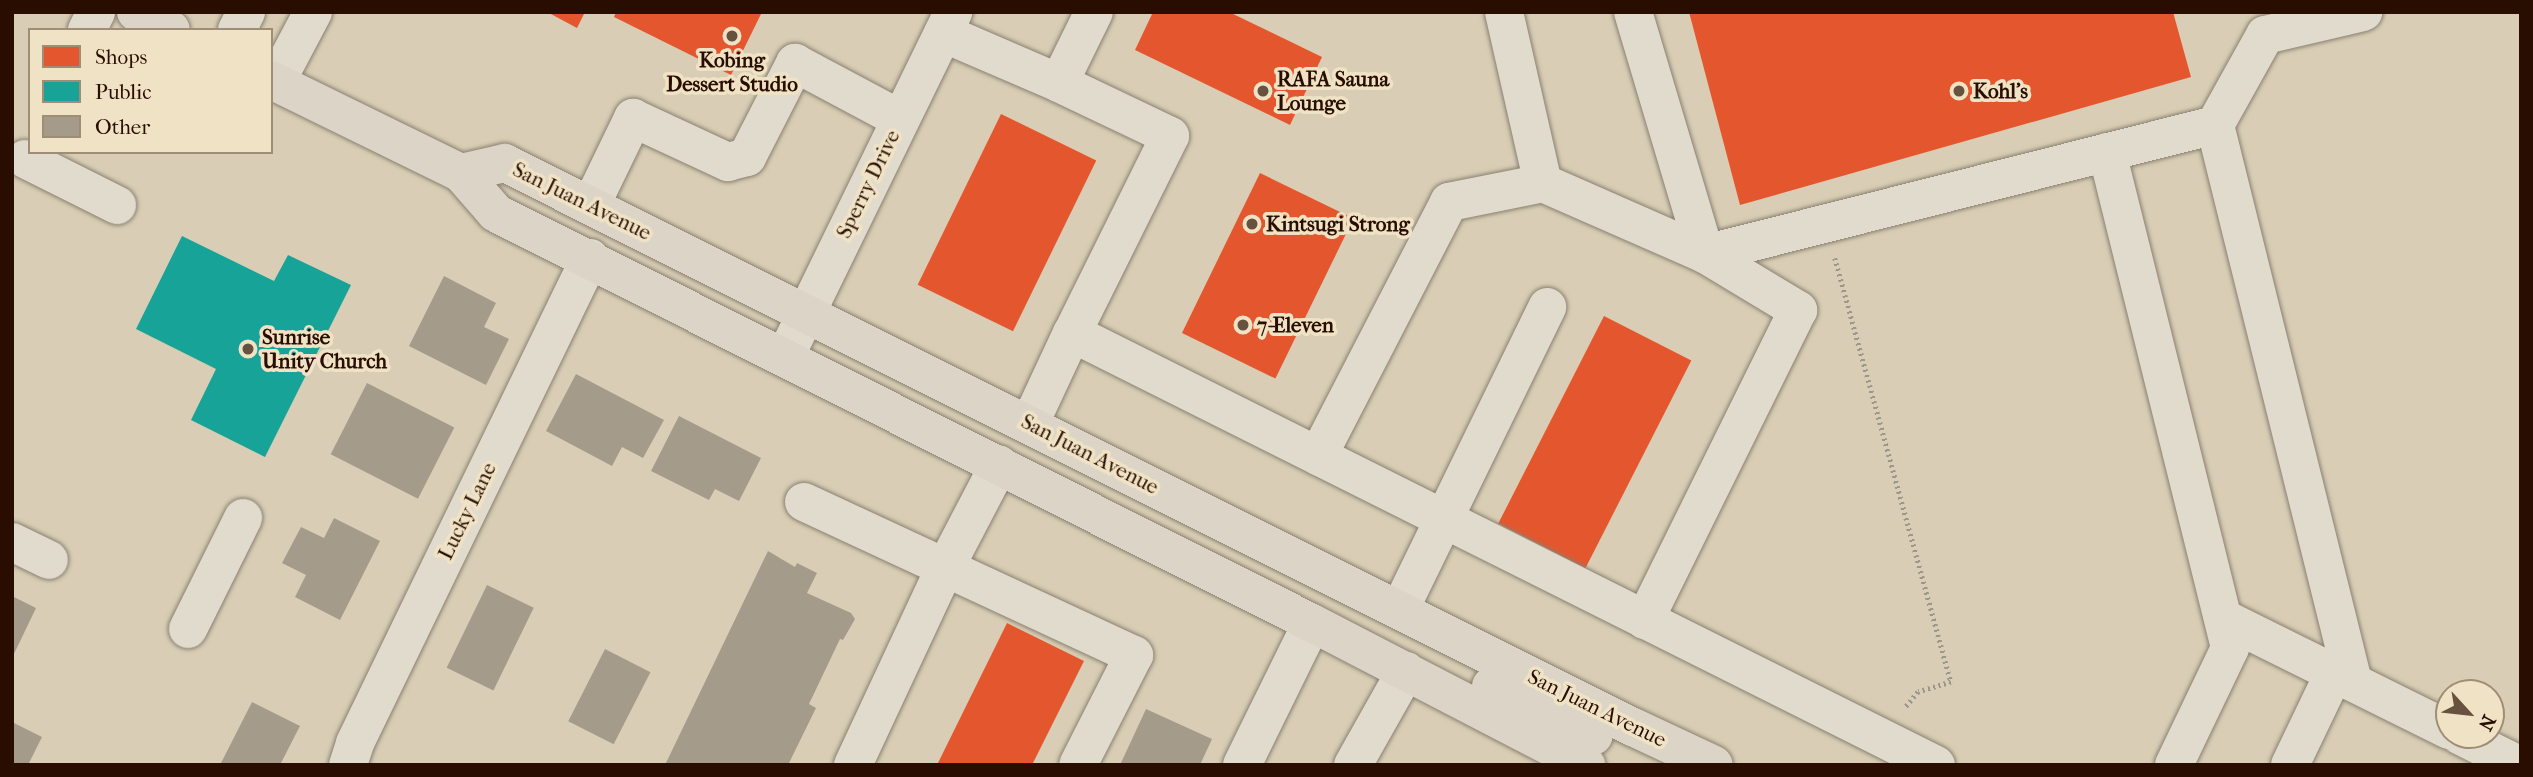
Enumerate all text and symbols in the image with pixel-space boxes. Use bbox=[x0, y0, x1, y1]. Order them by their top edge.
legend bbox=[28, 28, 273, 154]
marker: Kobing Dessert Studio bbox=[724, 28, 740, 44]
text: Shops bbox=[95, 45, 147, 69]
place label: Kobing Dessert Studio bbox=[666, 47, 798, 97]
place label: RAFA Sauna Lounge bbox=[1277, 66, 1389, 116]
place label: Kohl's bbox=[1973, 78, 2028, 104]
text: Public bbox=[95, 80, 151, 104]
marker: RAFA Sauna Lounge bbox=[1255, 83, 1271, 99]
marker: Kohl's bbox=[1951, 83, 1967, 99]
text: Other bbox=[95, 115, 150, 139]
street label: Sperry Drive bbox=[831, 126, 905, 242]
street label: San Juan Avenue bbox=[509, 157, 655, 245]
place label: Kintsugi Strong bbox=[1266, 211, 1410, 237]
marker: Kintsugi Strong bbox=[1244, 216, 1260, 232]
place label: 7-Eleven bbox=[1257, 312, 1334, 338]
marker: 7-Eleven bbox=[1235, 317, 1251, 333]
place label: Sunrise Unity Church bbox=[262, 324, 387, 374]
marker: Sunrise Unity Church bbox=[240, 341, 256, 357]
street label: San Juan Avenue bbox=[1017, 409, 1163, 499]
street label: Lucky Lane bbox=[433, 458, 501, 564]
street label: San Juan Avenue bbox=[1524, 664, 1670, 752]
north arrow bbox=[2435, 679, 2505, 749]
text: N bbox=[2474, 711, 2500, 734]

